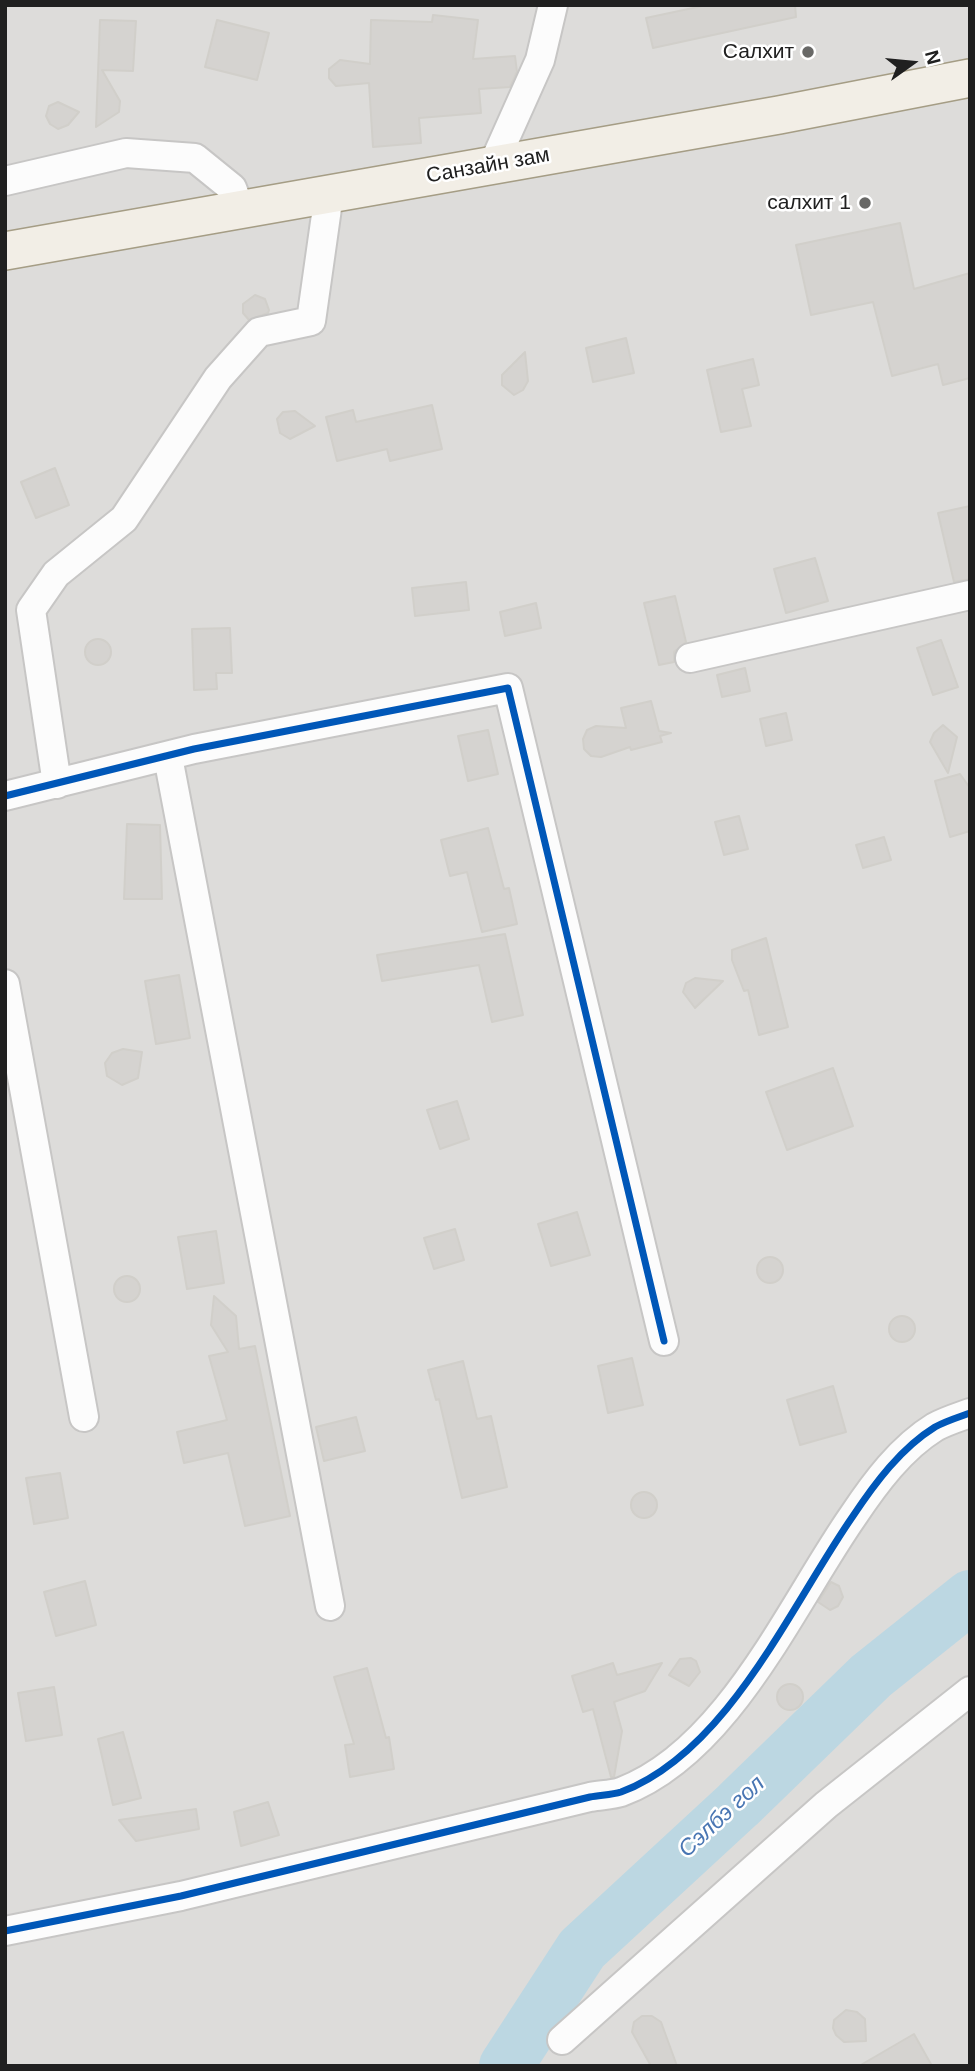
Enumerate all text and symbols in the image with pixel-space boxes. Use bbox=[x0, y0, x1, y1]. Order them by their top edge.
north arrow bbox=[877, 28, 947, 98]
place label: Салхит bbox=[723, 39, 794, 65]
marker: Салхит bbox=[800, 44, 816, 60]
text: N bbox=[921, 48, 945, 67]
street label: Санзайн зам bbox=[424, 143, 552, 189]
place label: салхит 1 bbox=[767, 190, 851, 216]
marker: салхит 1 bbox=[857, 195, 873, 211]
water label: Сэлбэ гол bbox=[673, 1770, 771, 1864]

